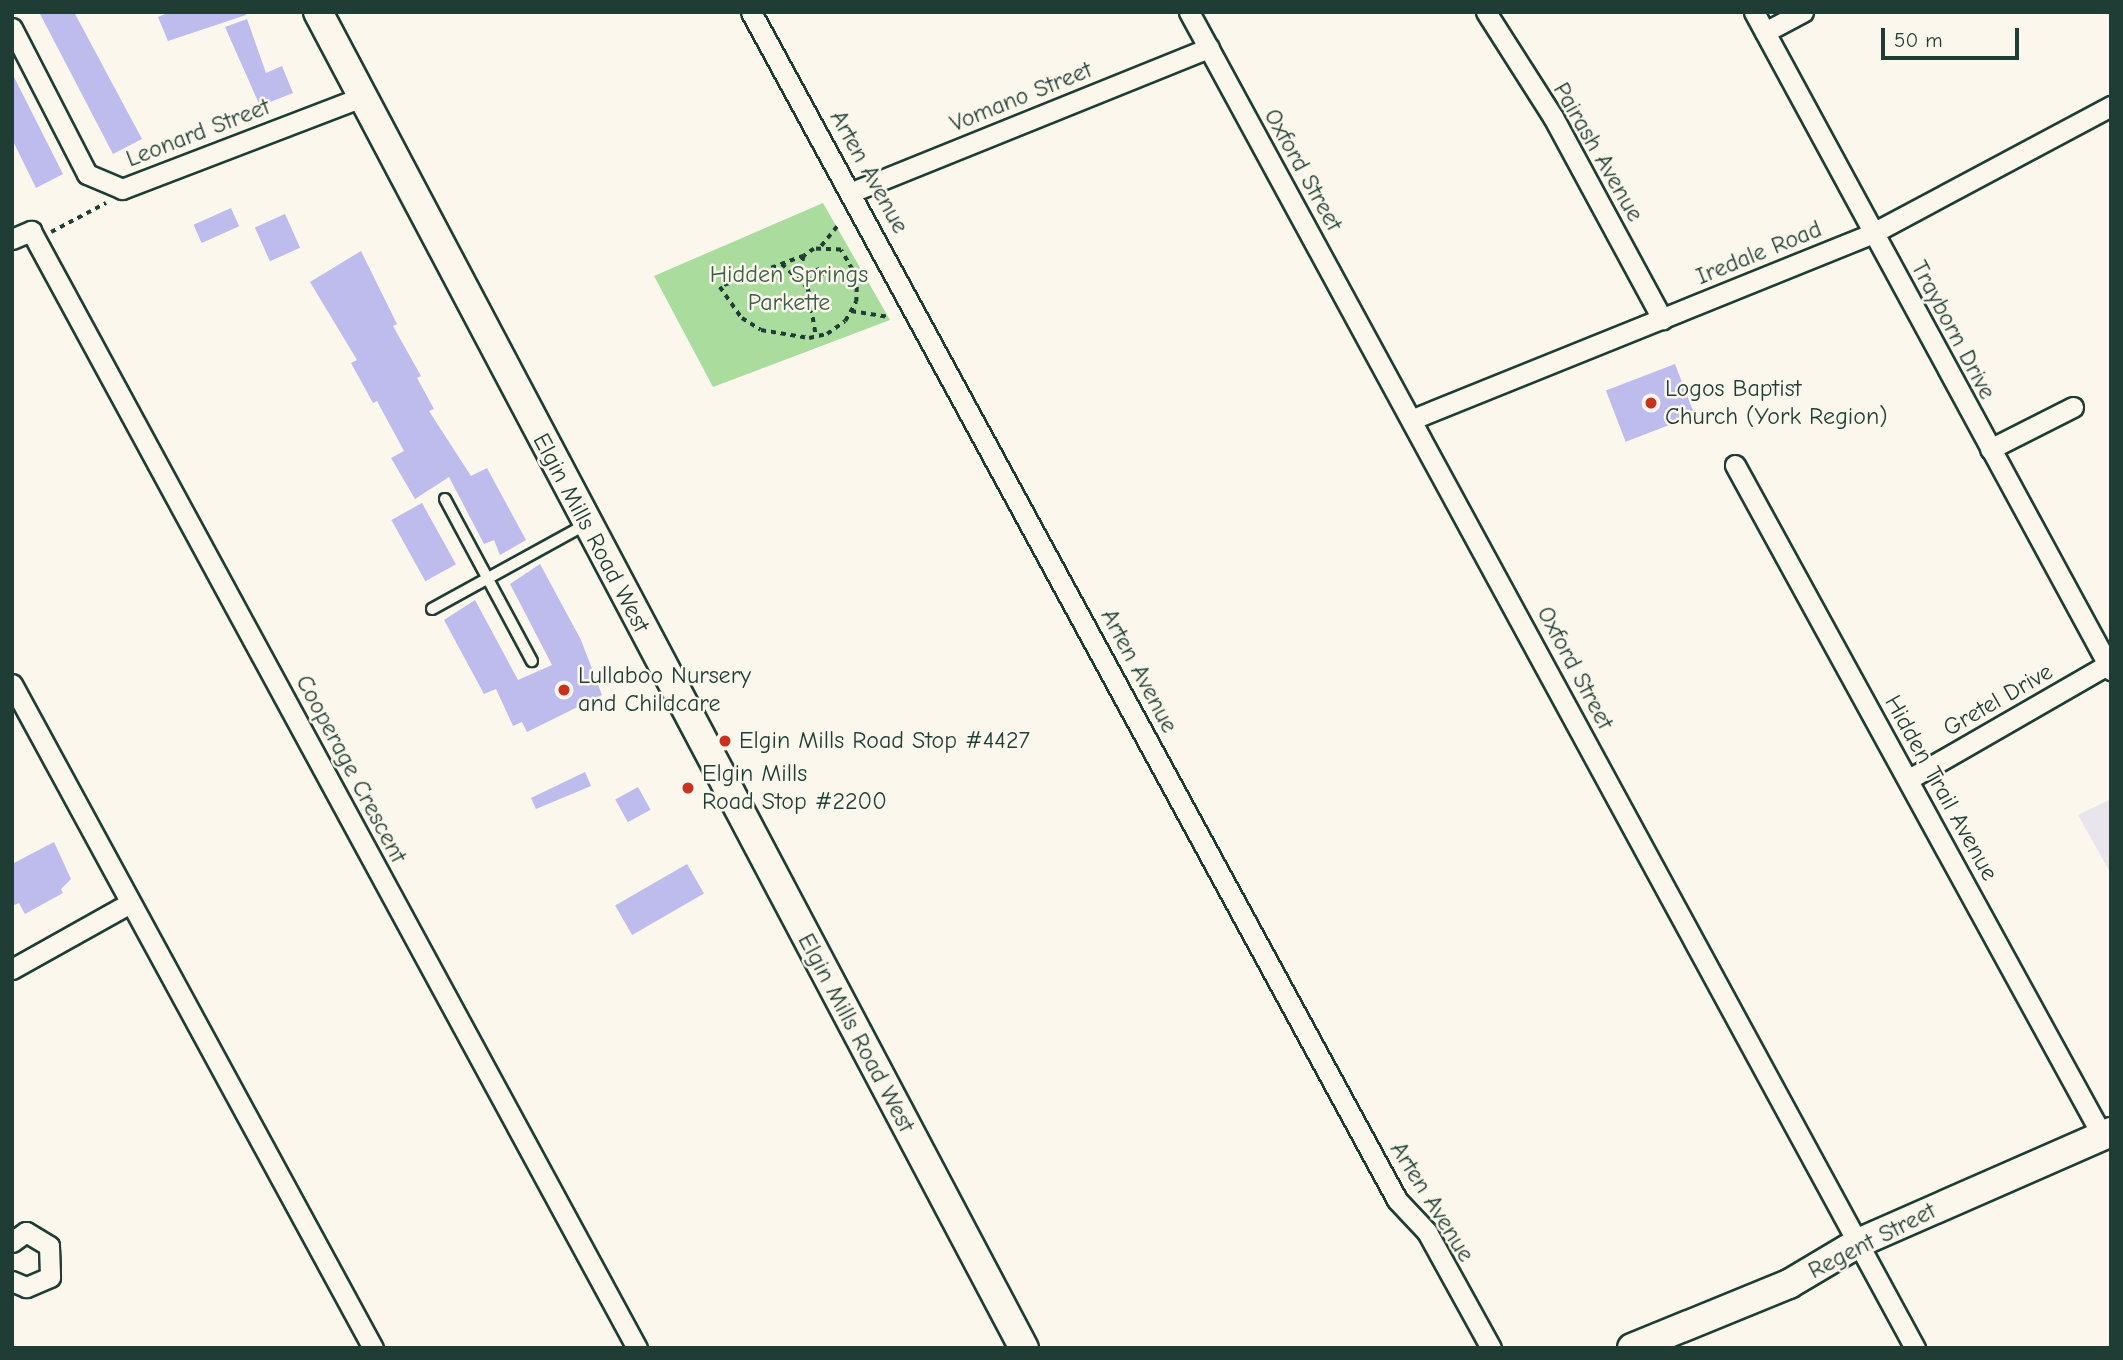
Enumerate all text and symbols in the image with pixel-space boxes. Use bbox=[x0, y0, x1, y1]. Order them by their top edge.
scale bar bbox=[1885, 14, 2023, 58]
text: 50 m bbox=[1894, 28, 1943, 52]
street label: Vomano Street bbox=[946, 55, 1096, 139]
street label: Pairash Avenue bbox=[1547, 77, 1649, 227]
street label: Leonard Street bbox=[122, 92, 274, 174]
street label: Oxford Street bbox=[1258, 104, 1348, 236]
street label: Arten Avenue bbox=[823, 106, 915, 238]
street label: Iredale Road bbox=[1692, 215, 1826, 291]
street label: Trayborn Drive bbox=[1904, 256, 2002, 404]
park label: Hidden Springs Parkette bbox=[710, 261, 868, 317]
place label: Logos Baptist Church (York Region) bbox=[1665, 375, 1888, 431]
marker: Logos Baptist Church (York Region) bbox=[1643, 395, 1659, 411]
street label: Elgin Mills Road West bbox=[526, 429, 656, 637]
street label: Oxford Street bbox=[1531, 601, 1619, 735]
street label: Arten Avenue bbox=[1094, 604, 1184, 738]
street label: Gretel Drive bbox=[1938, 657, 2058, 743]
place label: Lullaboo Nursery and Childcare bbox=[578, 662, 751, 718]
street label: Cooperage Crescent bbox=[289, 670, 413, 868]
marker: Lullaboo Nursery and Childcare bbox=[556, 682, 572, 698]
street label: Hidden Trail Avenue bbox=[1878, 690, 2004, 886]
place label: Elgin Mills Road Stop #4427 bbox=[739, 727, 1030, 755]
marker: Elgin Mills Road Stop #4427 bbox=[717, 733, 733, 749]
place label: Elgin Mills Road Stop #2200 bbox=[702, 760, 887, 816]
marker: Elgin Mills Road Stop #2200 bbox=[680, 780, 696, 796]
street label: Elgin Mills Road West bbox=[791, 929, 921, 1137]
street label: Arten Avenue bbox=[1384, 1137, 1480, 1267]
street label: Regent Street bbox=[1804, 1197, 1940, 1285]

